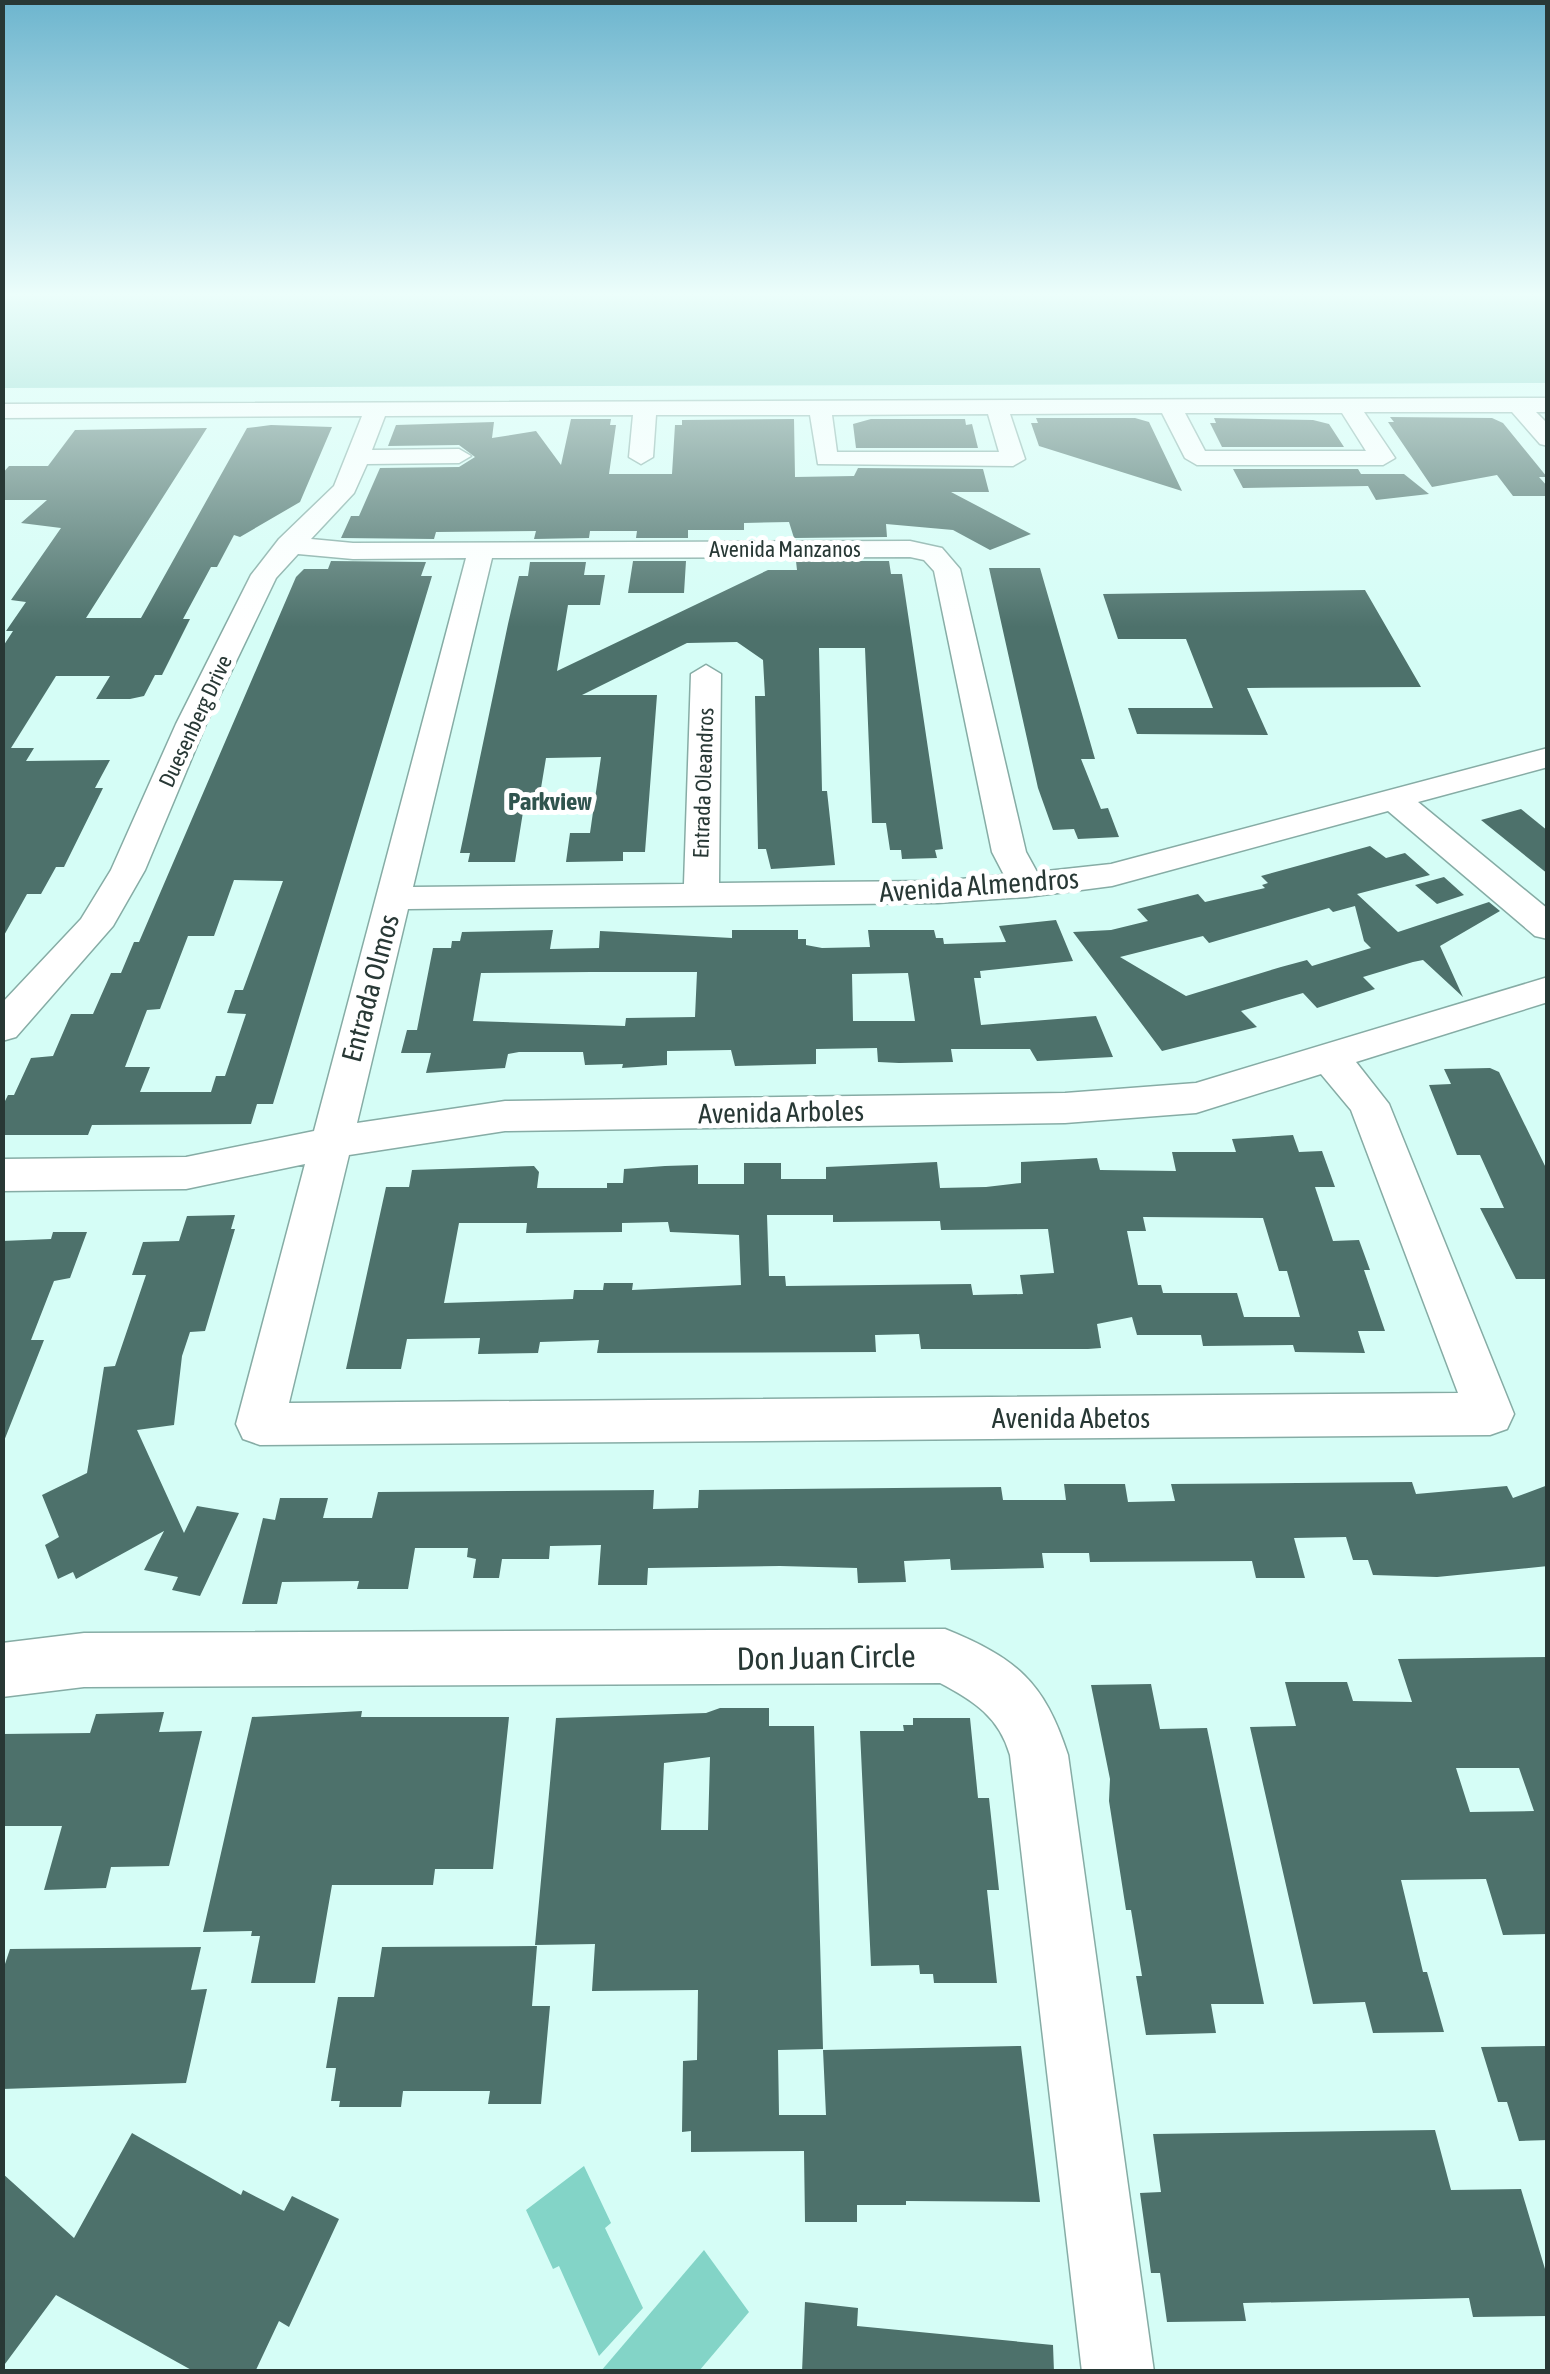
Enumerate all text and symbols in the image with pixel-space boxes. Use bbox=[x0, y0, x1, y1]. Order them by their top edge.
street label: Avenida Manzanos bbox=[709, 536, 861, 562]
street label: Duesenberg Drive bbox=[153, 651, 237, 791]
street label: Entrada Oleandros bbox=[687, 707, 719, 859]
district label: Parkview bbox=[508, 787, 592, 815]
street label: Avenida Almendros bbox=[878, 862, 1080, 908]
street label: Entrada Olmos bbox=[335, 911, 405, 1065]
street label: Avenida Arboles bbox=[698, 1095, 864, 1129]
street label: Avenida Abetos bbox=[992, 1402, 1150, 1434]
street label: Don Juan Circle bbox=[736, 1637, 916, 1677]

